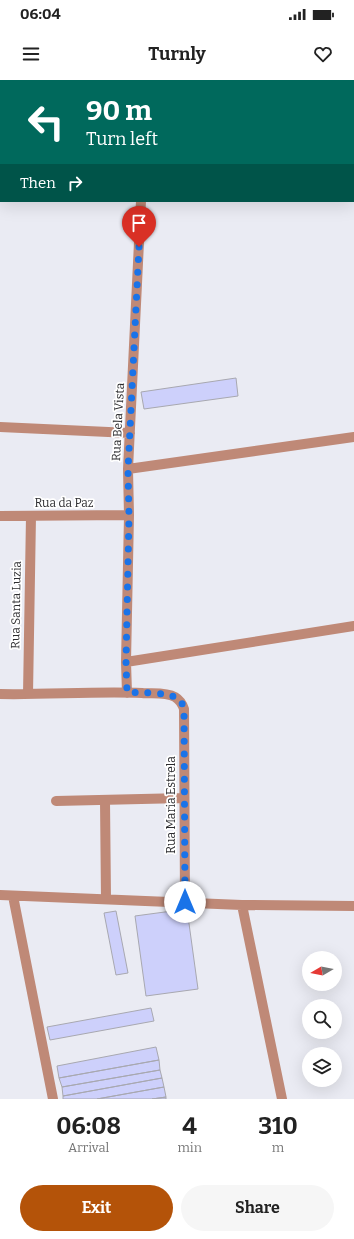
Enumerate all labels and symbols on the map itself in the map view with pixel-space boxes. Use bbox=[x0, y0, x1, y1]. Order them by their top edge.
pin bbox=[122, 206, 156, 247]
street label: Rua Bela Vista bbox=[109, 382, 127, 462]
street label: Rua da Paz bbox=[34, 496, 94, 510]
street label: Rua Santa Luzia bbox=[8, 561, 24, 649]
street label: Rua Maria Estrela bbox=[164, 756, 178, 854]
position arrow bbox=[164, 881, 206, 923]
north arrow bbox=[302, 951, 342, 991]

